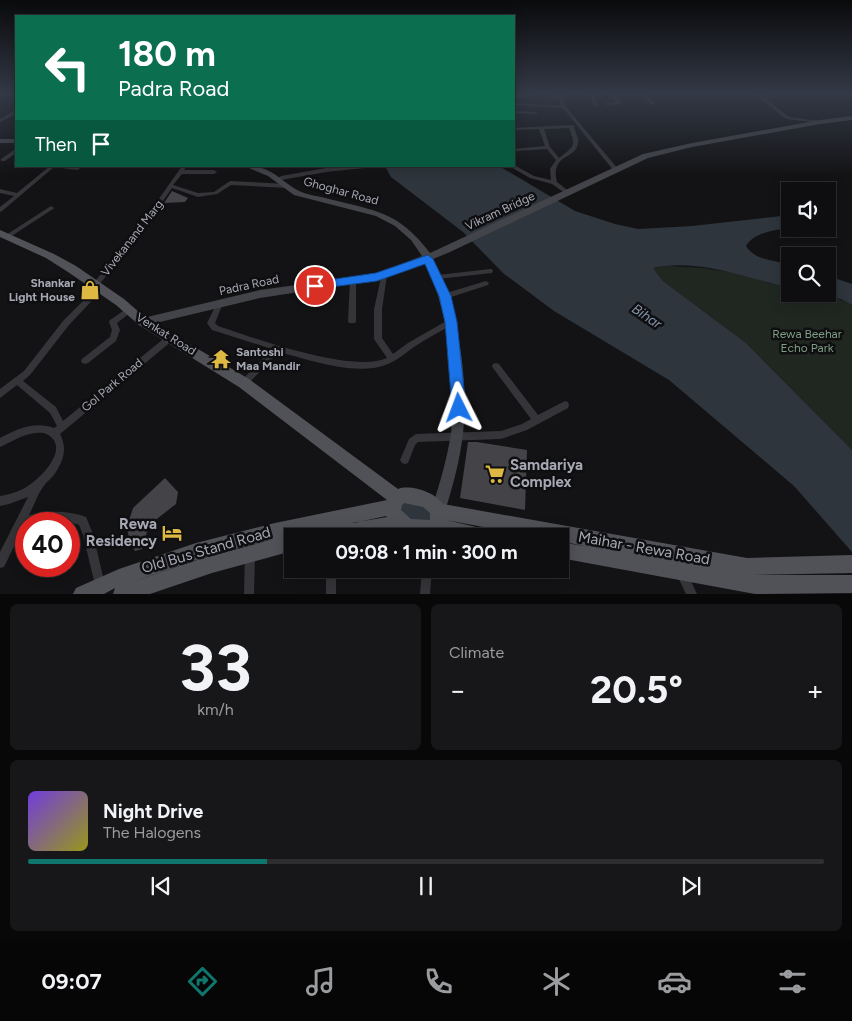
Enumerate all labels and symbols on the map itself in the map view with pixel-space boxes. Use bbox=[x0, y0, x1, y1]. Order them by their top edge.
street label: Ghoghar Road bbox=[302, 174, 380, 208]
street label: Vikram Bridge bbox=[463, 189, 537, 233]
street label: Vivekanand Marg bbox=[98, 197, 166, 279]
pin bbox=[294, 265, 336, 307]
street label: Padra Road bbox=[218, 272, 280, 298]
place label: Shankar Light House bbox=[9, 276, 75, 304]
shop icon: Shankar Light House bbox=[79, 279, 101, 301]
water label: Bihar bbox=[628, 300, 666, 333]
street label: Venkat Road bbox=[133, 310, 199, 358]
park label: Rewa Beehar Echo Park bbox=[772, 327, 842, 355]
place label: Santoshi Maa Mandir bbox=[236, 345, 301, 373]
temple icon: Santoshi Maa Mandir bbox=[210, 348, 232, 370]
street label: Gol Park Road bbox=[79, 355, 145, 415]
position arrow bbox=[432, 381, 484, 433]
place label: Samdariya Complex bbox=[510, 456, 583, 491]
supermarket icon: Samdariya Complex bbox=[484, 463, 506, 485]
speed limit sign: 40 bbox=[15, 512, 80, 577]
place label: Rewa Residency bbox=[86, 515, 157, 550]
hotel icon: Rewa Residency bbox=[161, 522, 183, 544]
street label: Old Bus Stand Road bbox=[139, 523, 273, 577]
street label: Maihar - Rewa Road bbox=[577, 528, 711, 568]

